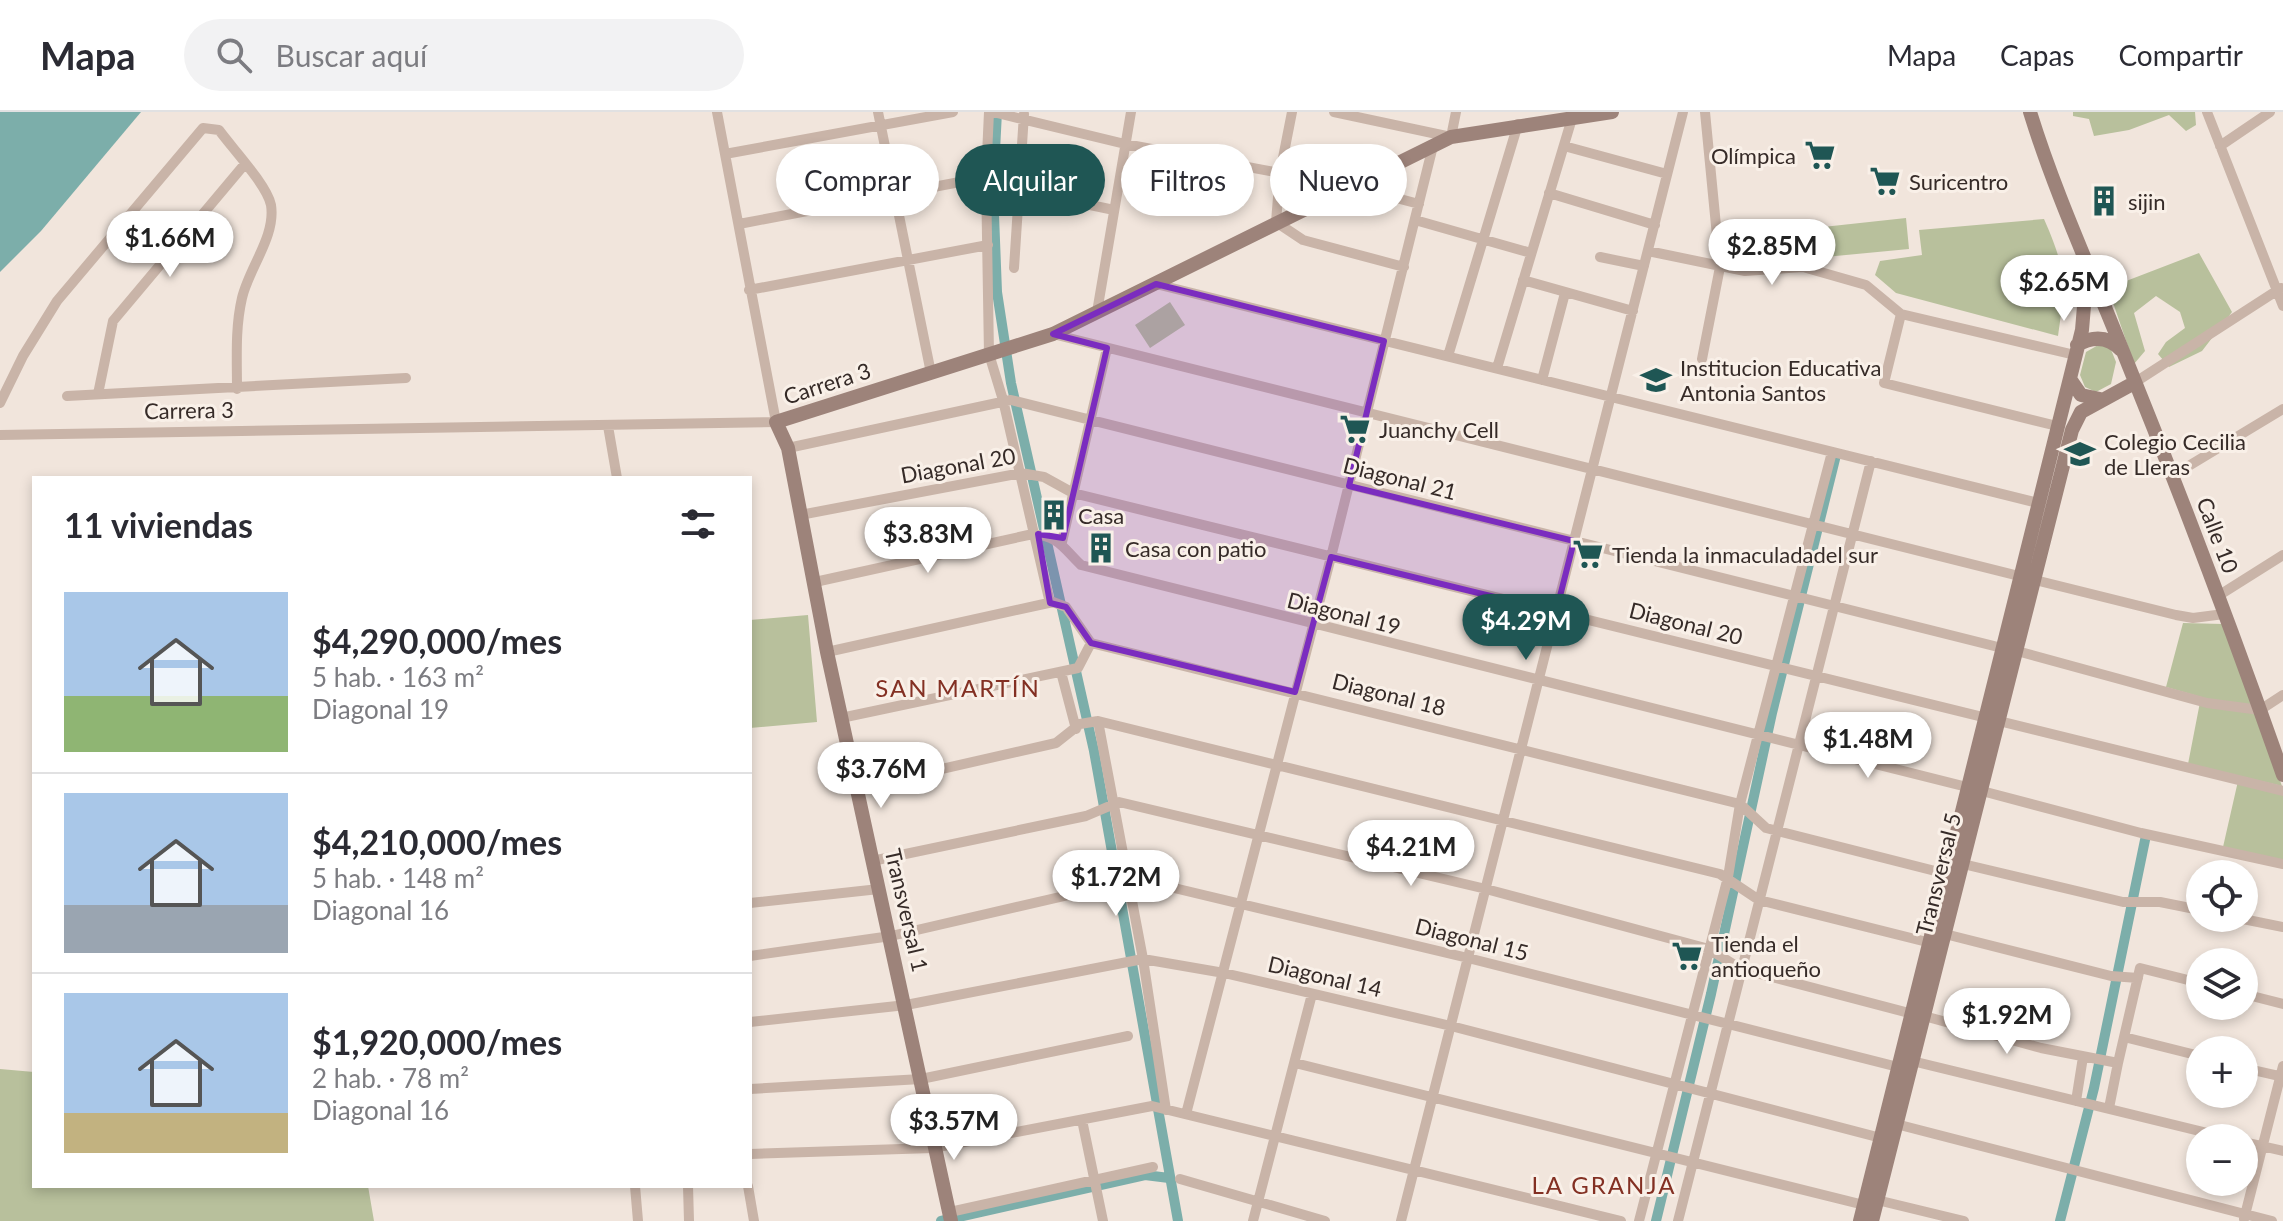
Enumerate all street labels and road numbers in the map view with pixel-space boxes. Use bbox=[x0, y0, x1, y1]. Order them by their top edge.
street label: Carrera 3 bbox=[780, 356, 874, 410]
street label: Carrera 3 bbox=[144, 396, 234, 424]
street label: Diagonal 20 bbox=[899, 442, 1018, 488]
street label: Diagonal 21 bbox=[1340, 451, 1460, 505]
street label: Calle 10 bbox=[2191, 493, 2245, 577]
street label: Diagonal 19 bbox=[1284, 586, 1404, 640]
street label: Diagonal 20 bbox=[1626, 596, 1746, 650]
street label: Diagonal 18 bbox=[1329, 667, 1449, 721]
street label: Transversal 5 bbox=[1910, 810, 1966, 938]
street label: Transversal 1 bbox=[880, 846, 934, 974]
street label: Diagonal 15 bbox=[1412, 912, 1532, 966]
street label: Diagonal 14 bbox=[1265, 950, 1385, 1002]

